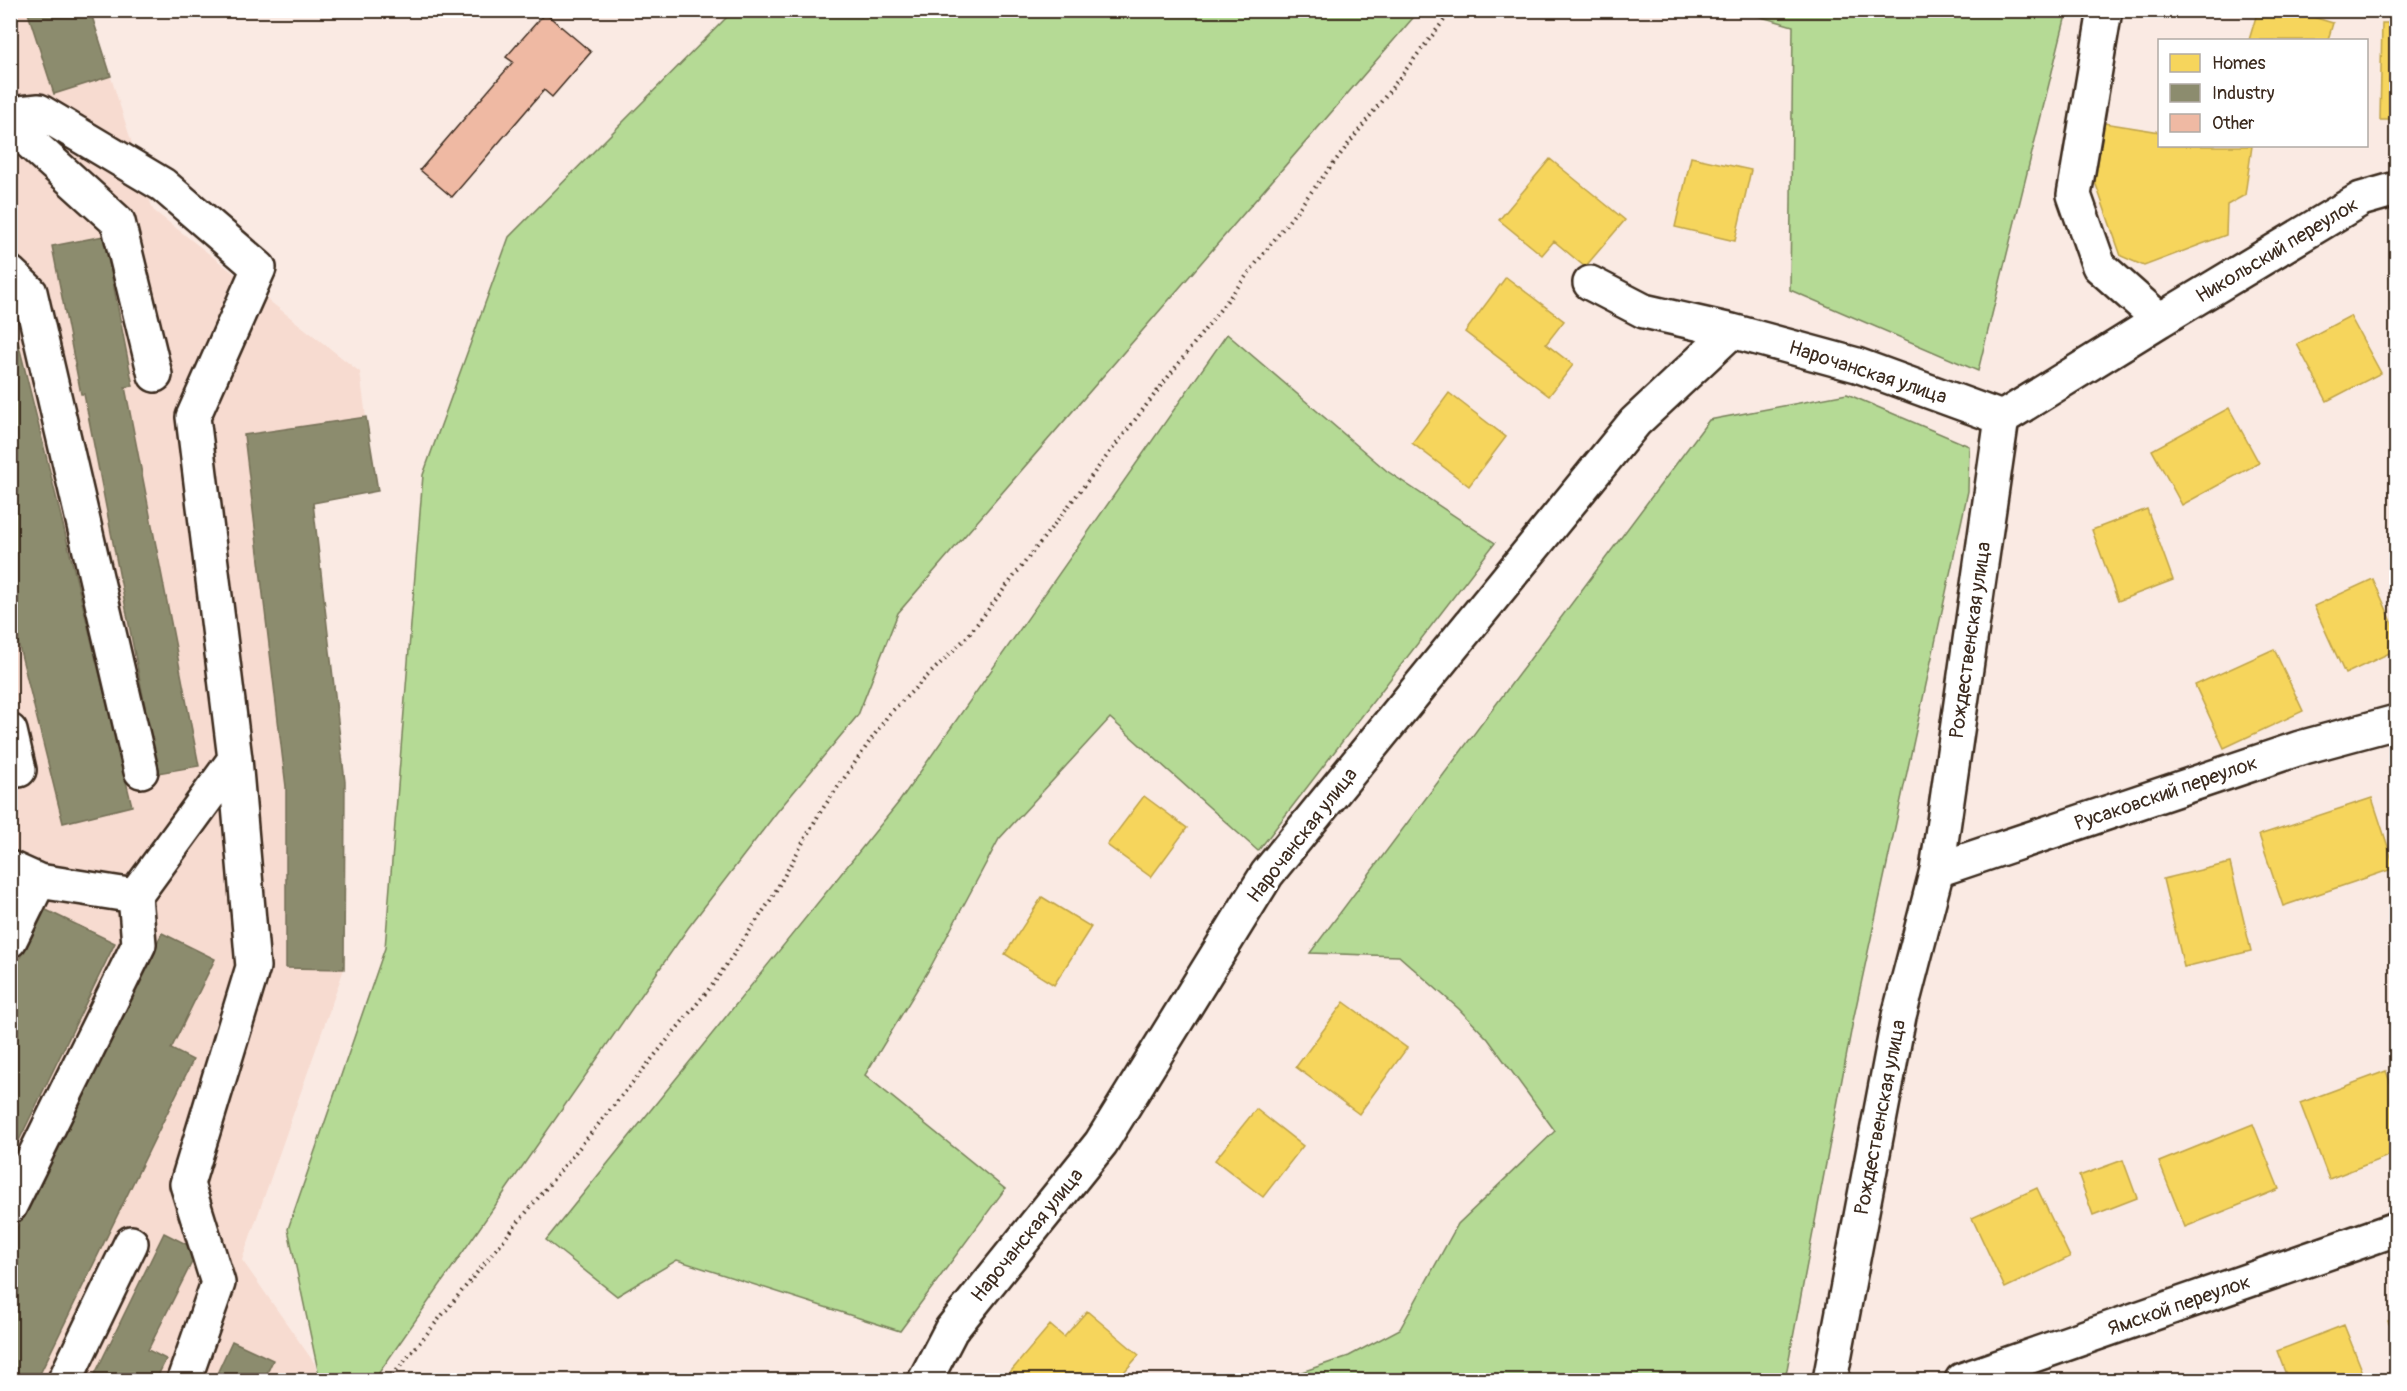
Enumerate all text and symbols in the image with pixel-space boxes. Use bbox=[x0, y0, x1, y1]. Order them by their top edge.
legend bbox=[2158, 39, 2368, 147]
text: Homes bbox=[2212, 52, 2265, 75]
text: Industry bbox=[2212, 82, 2275, 105]
text: Other bbox=[2212, 112, 2255, 135]
street label: Никольский переулок bbox=[2191, 192, 2363, 308]
street label: Нарочанская улица bbox=[1786, 335, 1950, 409]
street label: Рождественская улица bbox=[1944, 540, 1996, 740]
street label: Русаковский переулок bbox=[2071, 750, 2261, 836]
street label: Нарочанская улица bbox=[1241, 762, 1363, 908]
street label: Рождественская улица bbox=[1849, 1017, 1911, 1217]
street label: Нарочанская улица bbox=[965, 1163, 1089, 1307]
street label: Ямской переулок bbox=[2104, 1269, 2254, 1341]

